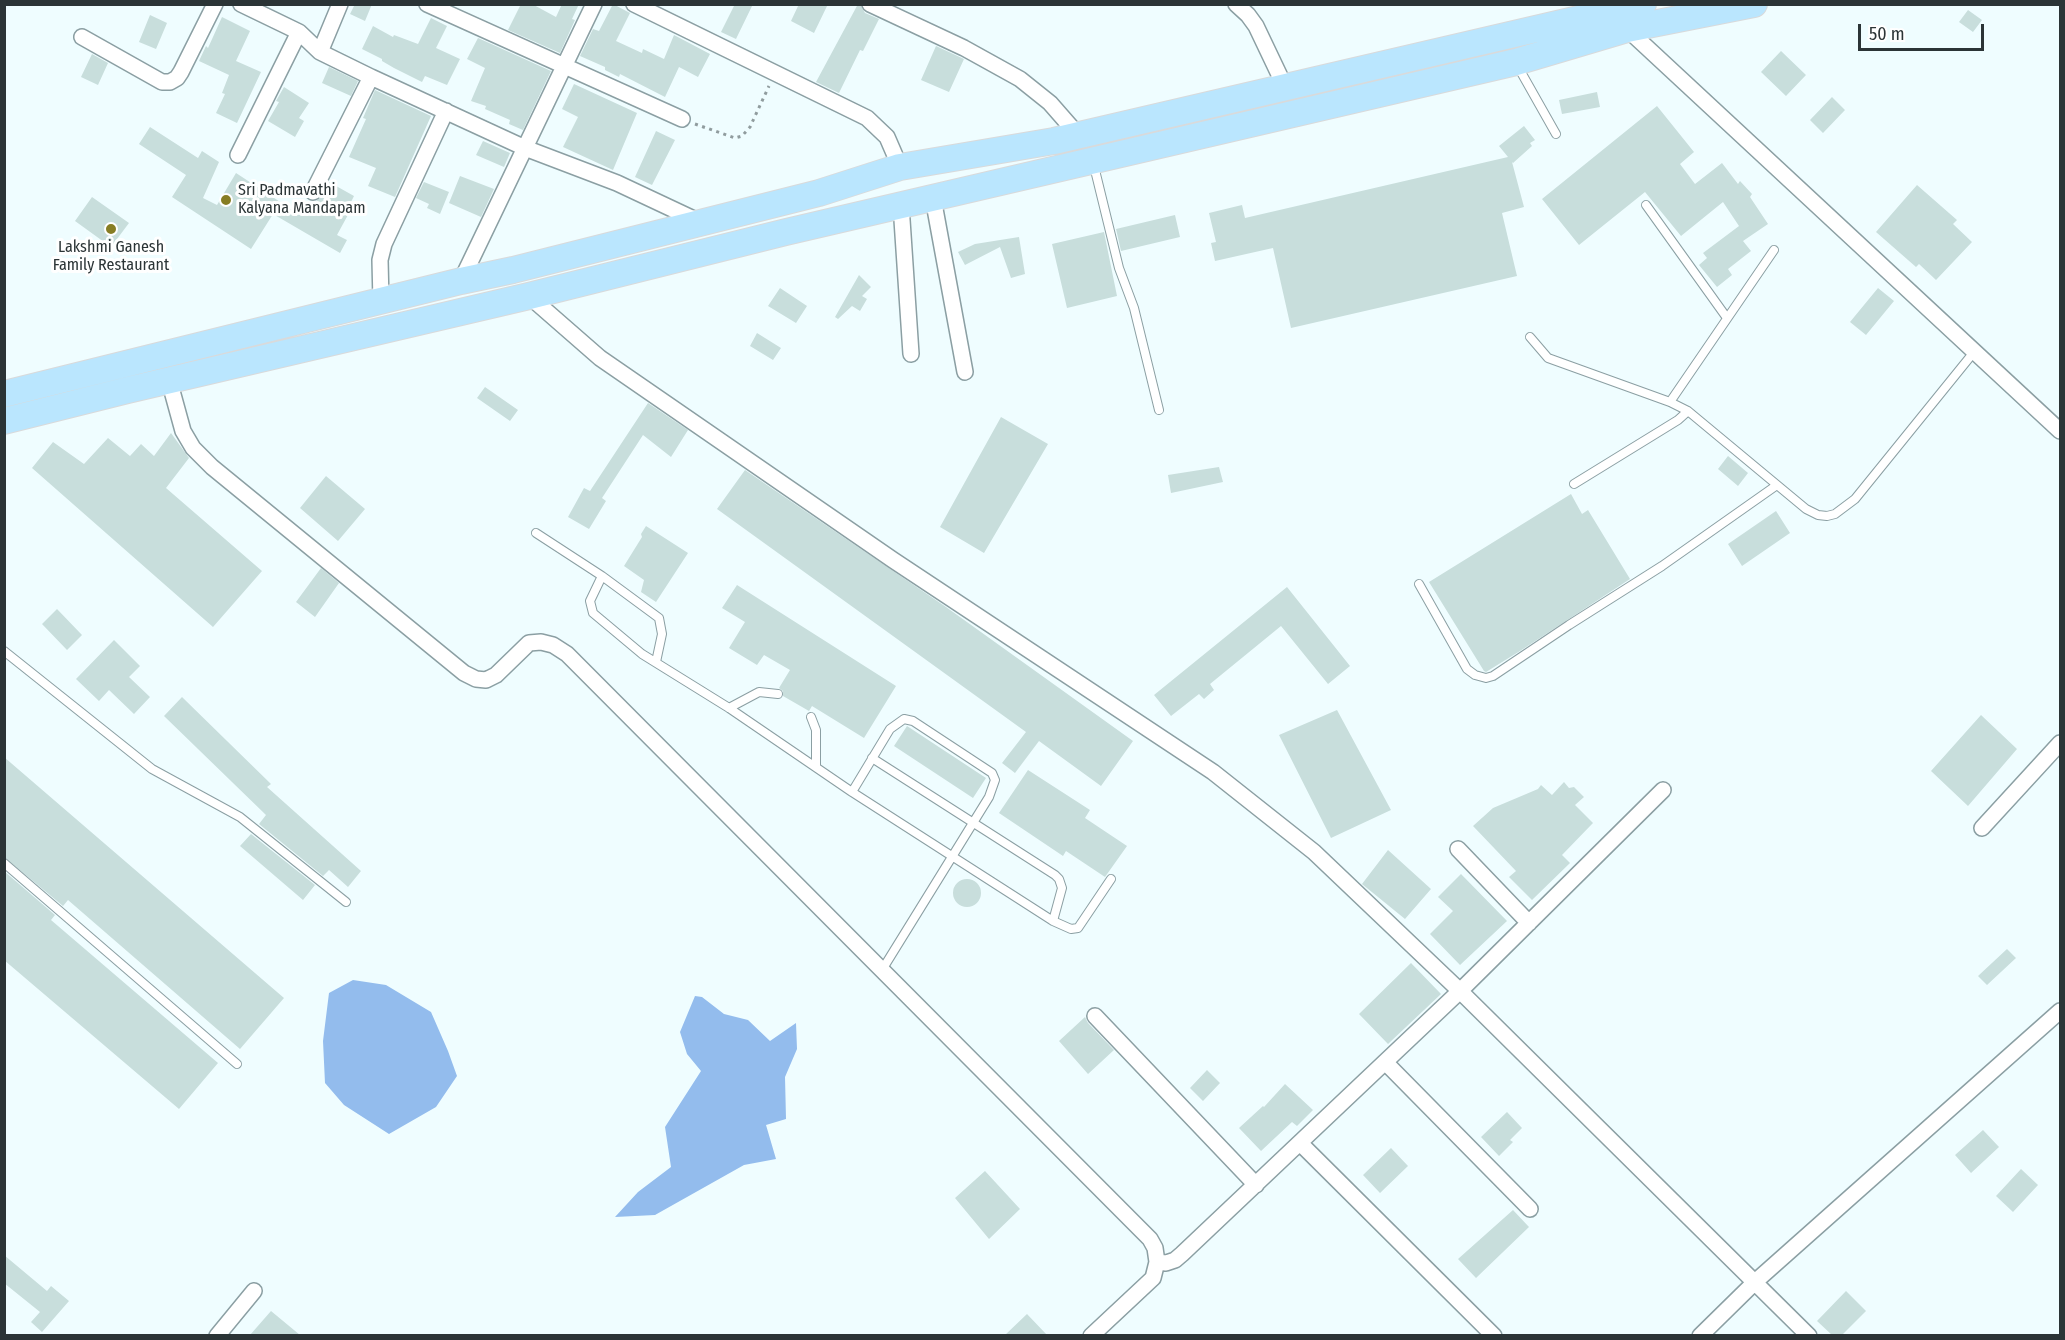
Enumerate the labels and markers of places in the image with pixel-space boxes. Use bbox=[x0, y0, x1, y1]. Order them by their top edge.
place label: Sri Padmavathi Kalyana Mandapam bbox=[238, 181, 365, 219]
marker: Sri Padmavathi Kalyana Mandapam bbox=[219, 193, 233, 207]
marker: Lakshmi Ganesh Family Restaurant bbox=[104, 222, 118, 236]
place label: Lakshmi Ganesh Family Restaurant bbox=[53, 238, 169, 276]

